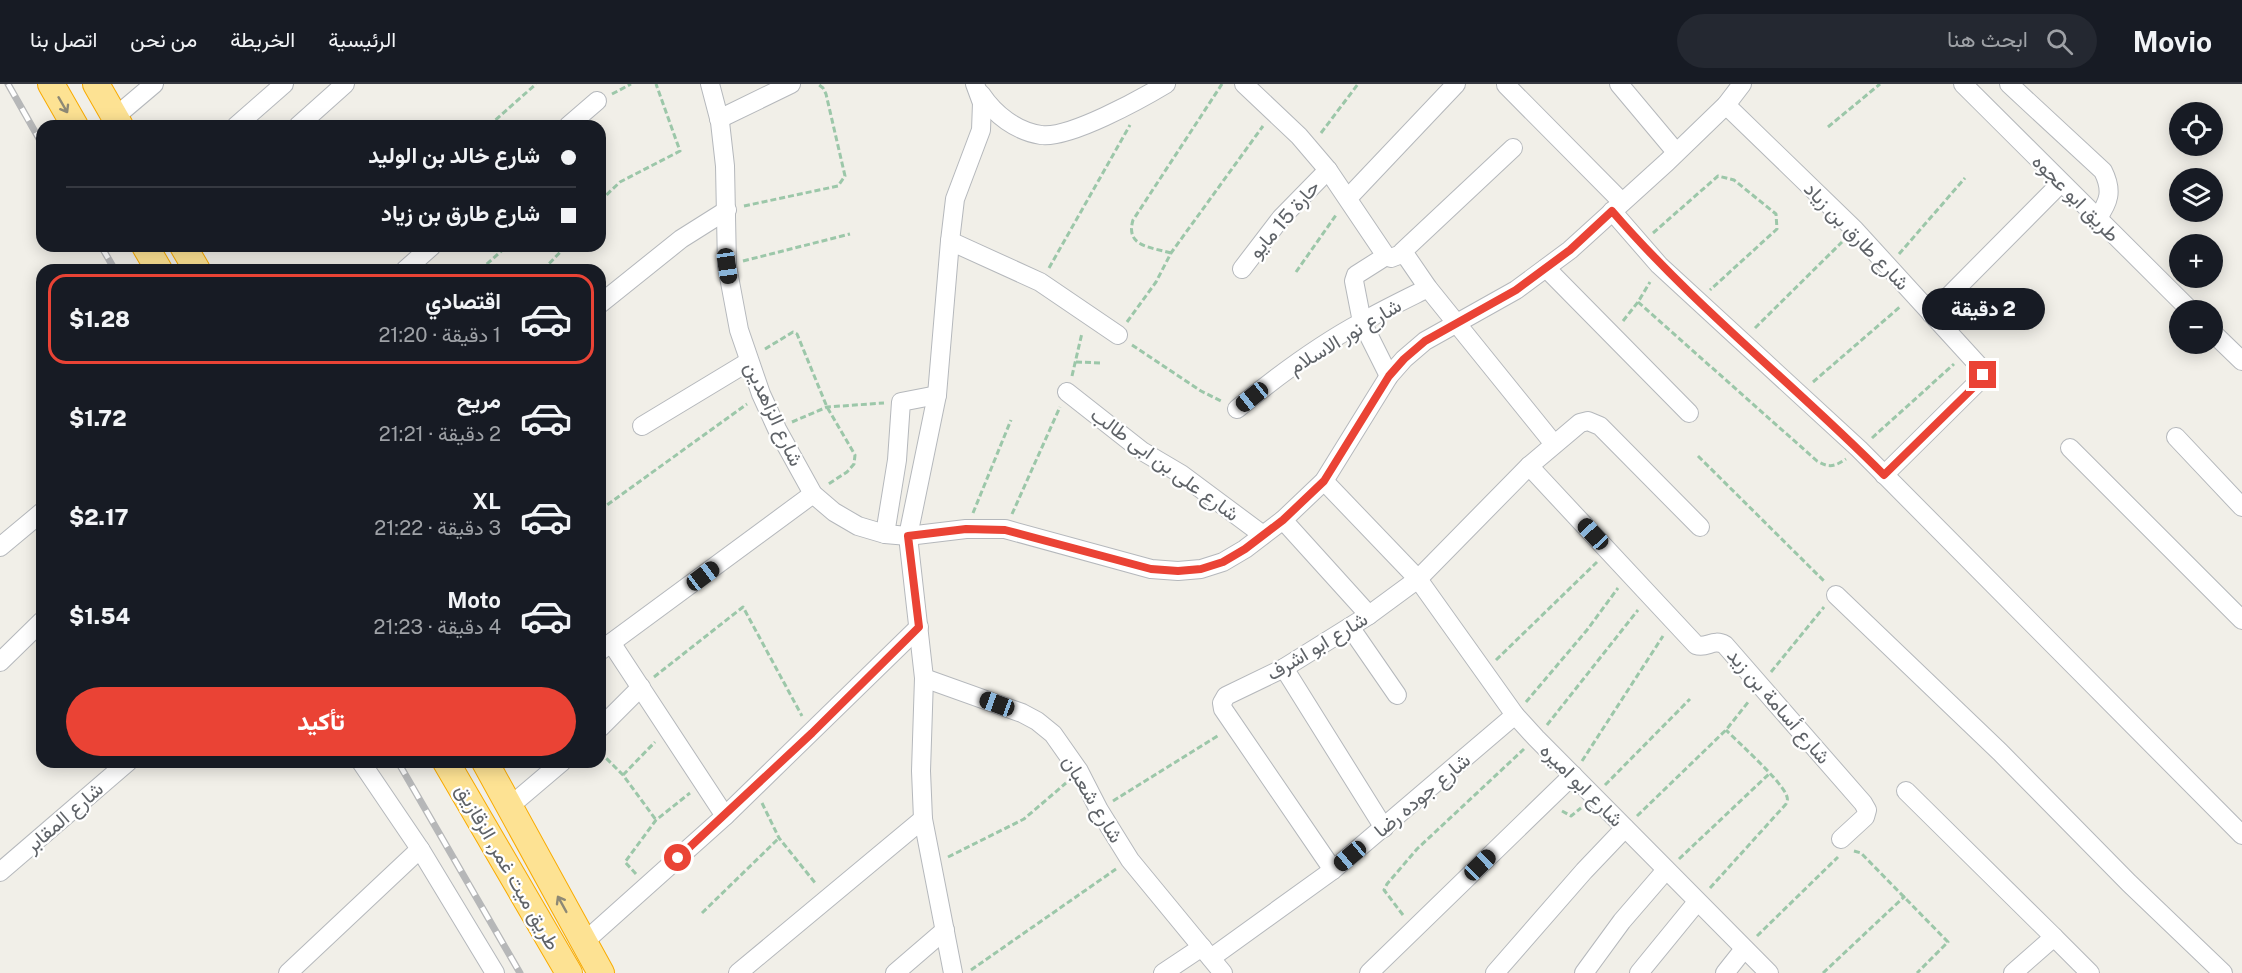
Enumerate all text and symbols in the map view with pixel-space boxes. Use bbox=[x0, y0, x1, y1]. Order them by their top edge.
search box bbox=[1677, 14, 2097, 68]
icon: search bbox=[2043, 25, 2076, 58]
text: Movio bbox=[2133, 25, 2212, 58]
text: ابحث هنا bbox=[1947, 26, 2028, 52]
text: اتصل بنا bbox=[30, 27, 97, 52]
text: من نحن bbox=[130, 27, 197, 52]
text: الخريطة bbox=[230, 27, 295, 52]
text: الرئيسية bbox=[328, 27, 396, 52]
one-way arrow bbox=[57, 96, 69, 113]
map controls bbox=[2169, 102, 2223, 354]
button: locate bbox=[2169, 102, 2223, 156]
text: شارع خالد بن الوليد bbox=[368, 142, 540, 168]
street label: طريق ابو عجوه bbox=[2027, 149, 2125, 247]
button: layers bbox=[2169, 168, 2223, 222]
street label: حارة 15 مايو bbox=[1243, 175, 1325, 264]
street label: شارع طارق بن زياد bbox=[1798, 177, 1915, 297]
text: شارع طارق بن زياد bbox=[381, 200, 540, 226]
button: + bbox=[2169, 234, 2223, 288]
car bbox=[716, 247, 738, 285]
text: اقتصادي bbox=[425, 288, 501, 314]
callout: 2 دقيقة bbox=[1922, 288, 2044, 330]
icon: car bbox=[519, 292, 573, 346]
street label: شارع نور الاسلام bbox=[1284, 293, 1407, 381]
text: 2 دقيقة bbox=[1951, 297, 2016, 321]
button: − bbox=[2169, 300, 2223, 354]
text: $1.28 bbox=[69, 306, 130, 332]
text: 1 دقيقة · 21:20 bbox=[378, 323, 501, 347]
street label: شارع الزاهدين bbox=[738, 358, 809, 471]
route end bbox=[1969, 361, 1996, 388]
car bbox=[1232, 379, 1272, 415]
text: مريح bbox=[457, 387, 501, 413]
icon: car bbox=[519, 391, 573, 445]
street label: شارع على بن ابى طالب bbox=[1085, 402, 1244, 528]
text: $1.72 bbox=[69, 405, 127, 431]
text: 2 دقيقة · 21:21 bbox=[379, 422, 501, 446]
text: XL bbox=[473, 488, 501, 514]
icon: car bbox=[519, 490, 573, 544]
text: $2.17 bbox=[69, 504, 129, 530]
car bbox=[1574, 515, 1612, 553]
text: 3 دقيقة · 21:22 bbox=[374, 516, 501, 540]
car bbox=[683, 558, 723, 594]
text: Moto bbox=[447, 587, 501, 613]
icon: car bbox=[519, 589, 573, 643]
text: $1.54 bbox=[69, 603, 130, 629]
street label: شارع ابو اشرف bbox=[1262, 606, 1373, 687]
text: 4 دقيقة · 21:23 bbox=[374, 615, 501, 639]
street label: شارع أسامة بن زيد bbox=[1721, 643, 1836, 770]
button: تأكيد bbox=[66, 687, 576, 756]
car bbox=[977, 689, 1017, 719]
street label: شارع ابو اميره bbox=[1534, 738, 1629, 833]
street label: شارع جوده رضا bbox=[1369, 748, 1476, 844]
street label: شارع شعبان bbox=[1056, 751, 1129, 848]
street label: شارع المقابر bbox=[19, 777, 109, 860]
street label: طريق ميت غمر, الزقازيق bbox=[450, 780, 565, 955]
car bbox=[1330, 838, 1370, 874]
route start bbox=[664, 844, 691, 871]
car bbox=[1461, 846, 1499, 884]
one-way arrow bbox=[556, 896, 568, 913]

